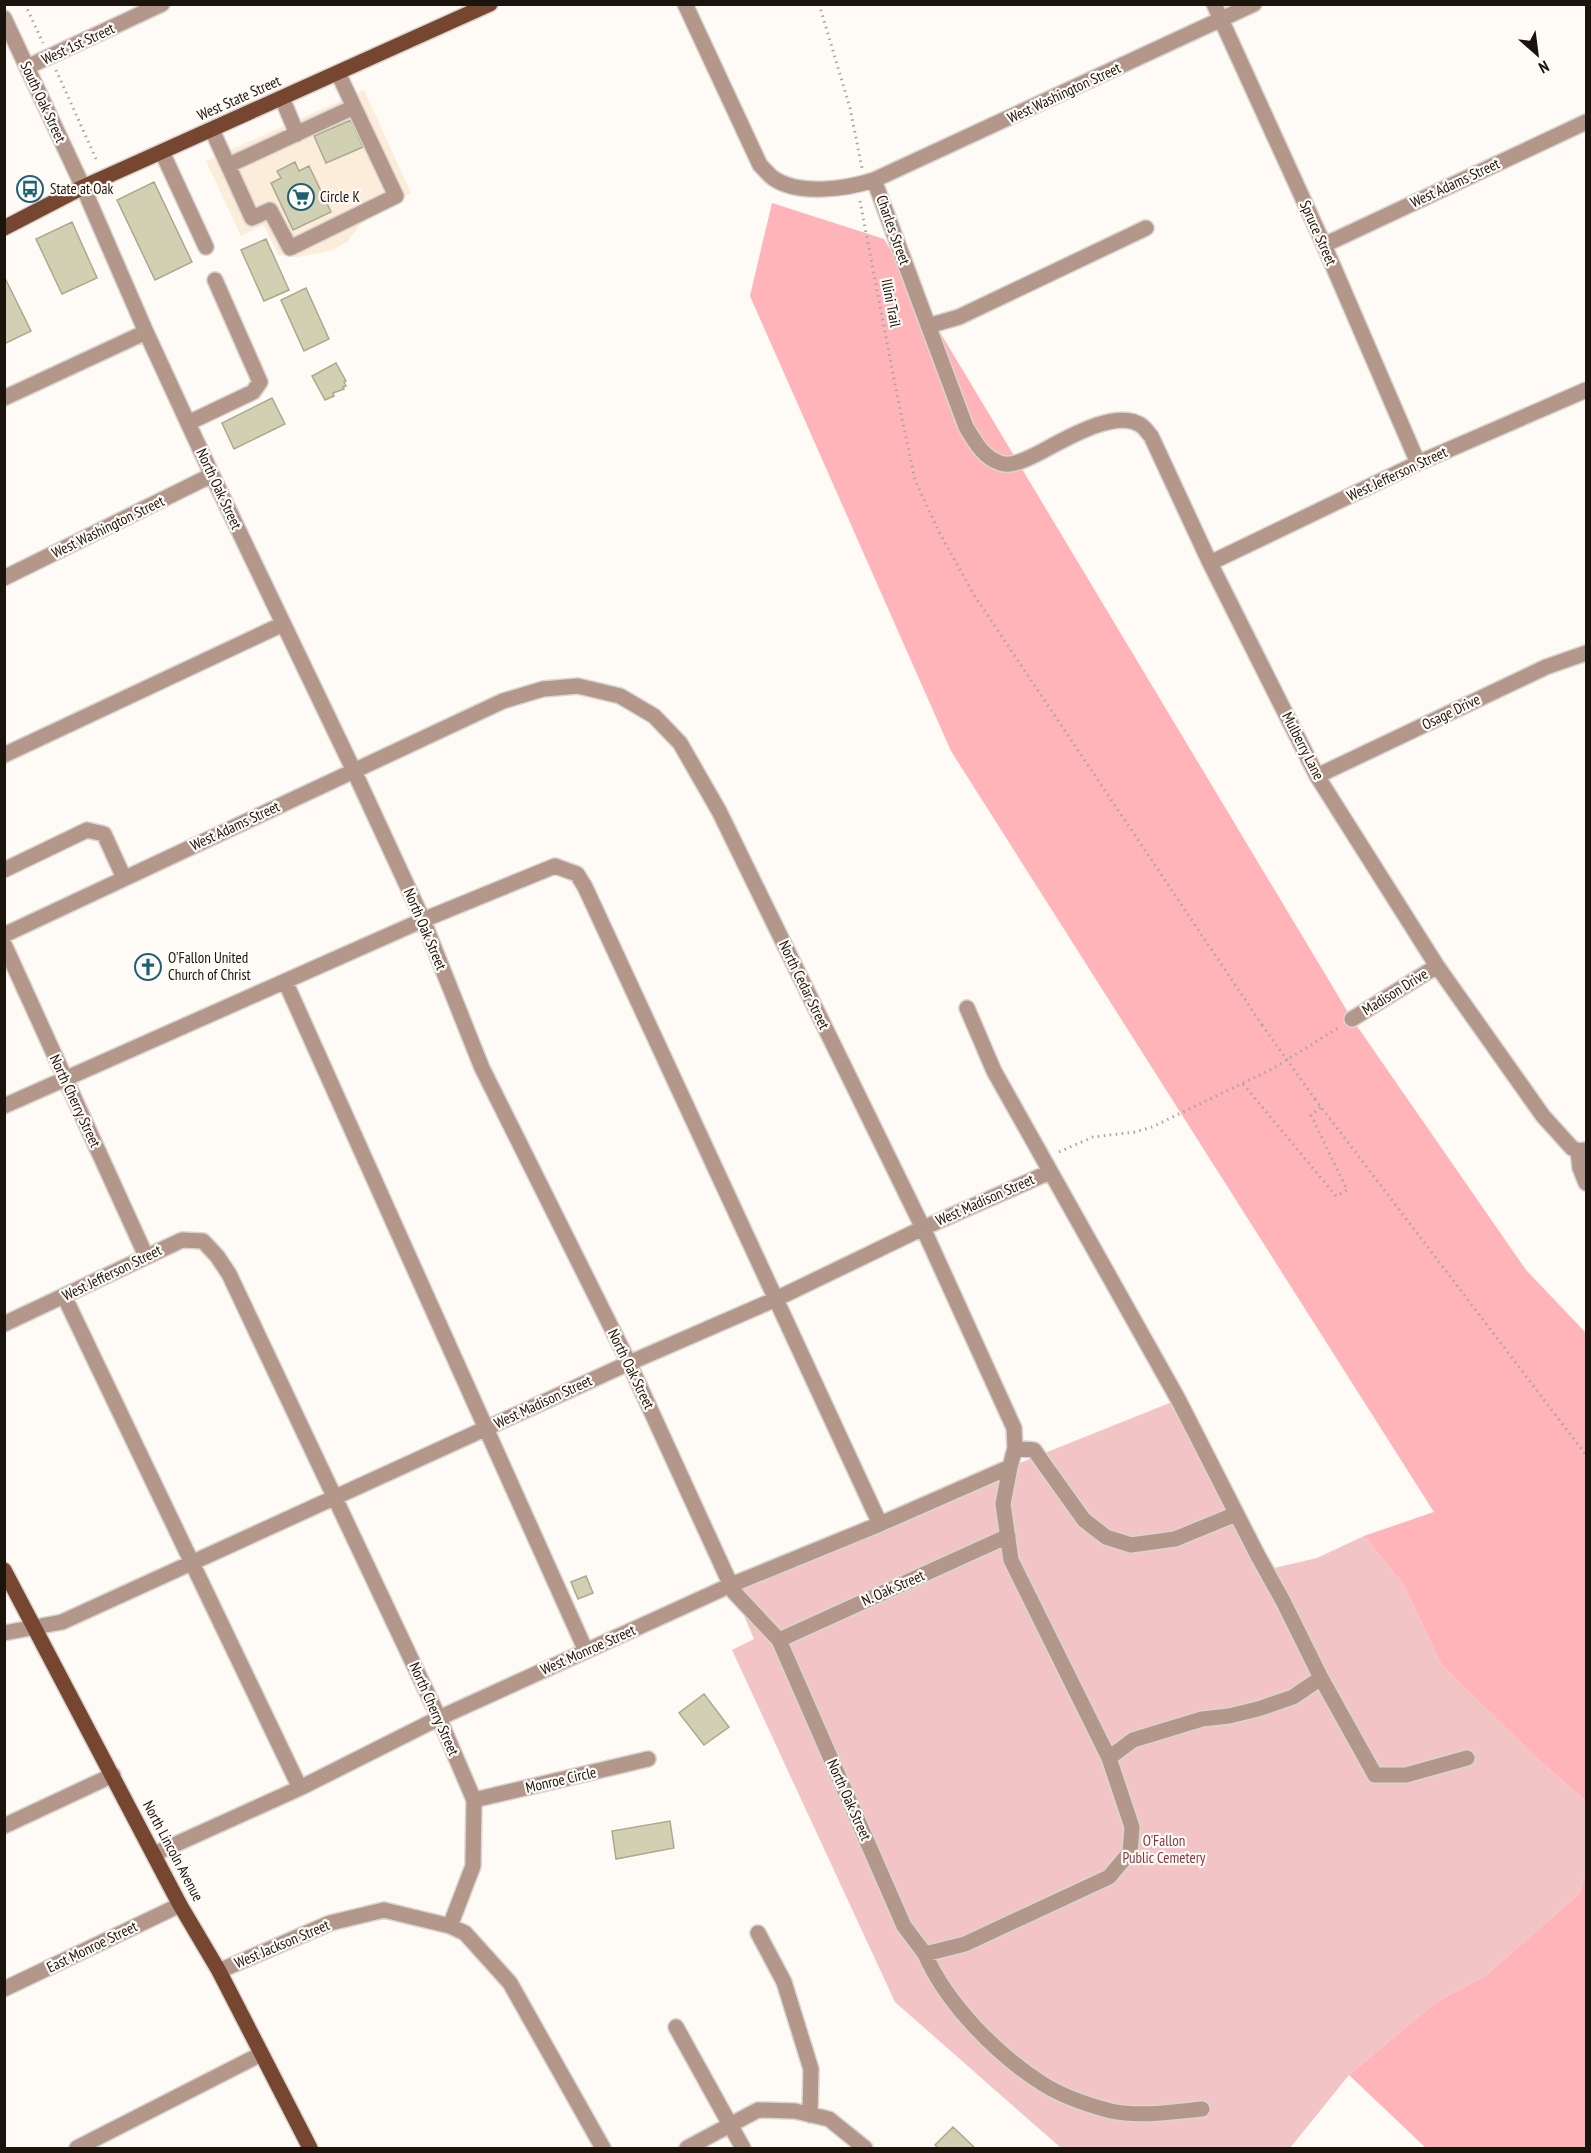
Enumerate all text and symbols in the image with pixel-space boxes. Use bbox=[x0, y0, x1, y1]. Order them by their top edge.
street label: West 1st Street bbox=[38, 18, 117, 69]
north arrow bbox=[1507, 24, 1567, 84]
text: N bbox=[1536, 56, 1553, 78]
street label: South Oak Street bbox=[16, 58, 70, 145]
street label: West Washington Street bbox=[1004, 58, 1123, 127]
street label: West State Street bbox=[194, 71, 283, 124]
street label: West Adams Street bbox=[1407, 154, 1502, 212]
bus stop icon: State at Oak bbox=[15, 174, 45, 204]
place label: State at Oak bbox=[50, 179, 113, 198]
supermarket icon: Circle K bbox=[286, 182, 316, 212]
place label: Circle K bbox=[320, 187, 360, 206]
street label: Charles Street bbox=[872, 192, 915, 267]
street label: Spruce Street bbox=[1296, 197, 1341, 268]
street label: Illini Trail bbox=[878, 277, 906, 329]
street label: West Jefferson Street bbox=[1344, 442, 1450, 505]
street label: North Oak Street bbox=[192, 445, 246, 532]
street label: West Washington Street bbox=[48, 491, 167, 562]
street label: Osage Drive bbox=[1419, 689, 1483, 734]
street label: Mulberry Lane bbox=[1278, 709, 1329, 783]
street label: West Adams Street bbox=[187, 797, 282, 855]
street label: North Oak Street bbox=[400, 885, 451, 972]
street label: North Cedar Street bbox=[775, 937, 834, 1032]
place label: O'Fallon United Church of Christ bbox=[168, 948, 251, 984]
church icon: O'Fallon United Church of Christ bbox=[133, 952, 163, 982]
street label: Madison Drive bbox=[1358, 964, 1431, 1019]
street label: North Cherry Street bbox=[46, 1051, 105, 1150]
street label: West Madison Street bbox=[933, 1169, 1037, 1230]
street label: West Jefferson Street bbox=[59, 1240, 165, 1305]
street label: North Oak Street bbox=[604, 1326, 659, 1412]
street label: West Madison Street bbox=[491, 1371, 595, 1433]
street label: N. Oak Street bbox=[858, 1565, 927, 1610]
street label: West Monroe Street bbox=[537, 1620, 638, 1679]
street label: North Cherry Street bbox=[405, 1659, 464, 1758]
street label: North Oak Street bbox=[823, 1756, 876, 1843]
street label: Monroe Circle bbox=[524, 1762, 598, 1797]
street label: North Lincoln Avenue bbox=[139, 1797, 208, 1904]
park label: O'Fallon Public Cemetery bbox=[1123, 1831, 1206, 1867]
street label: West Jackson Street bbox=[231, 1915, 332, 1972]
street label: East Monroe Street bbox=[43, 1916, 140, 1977]

